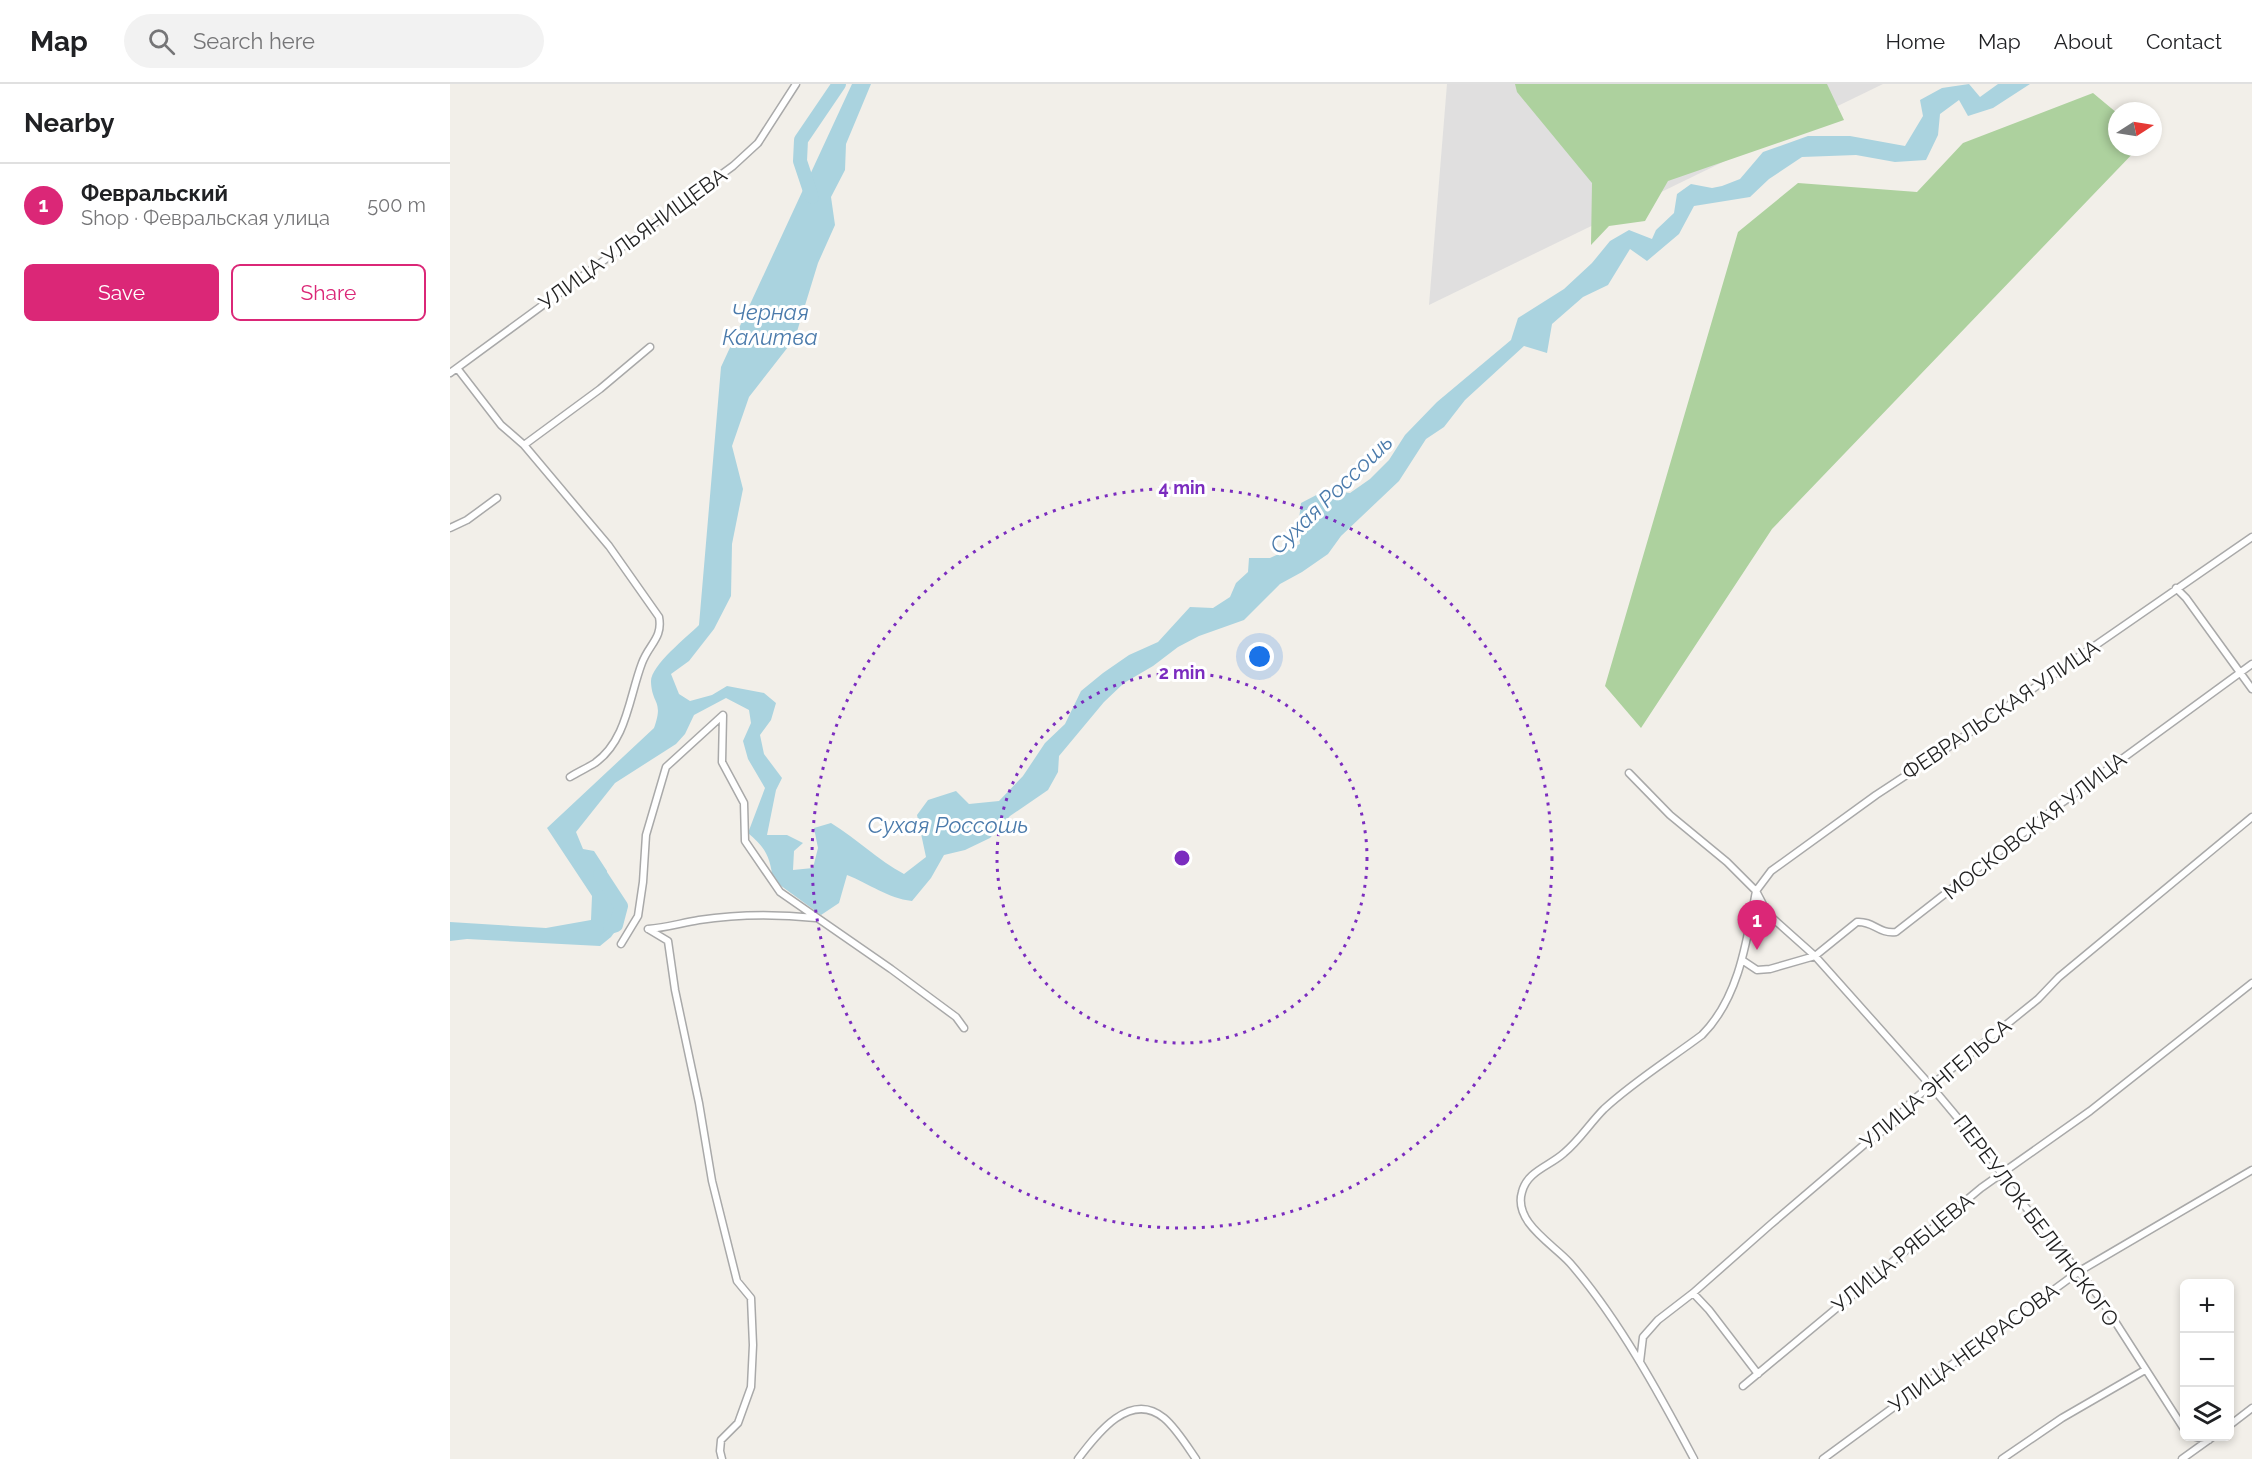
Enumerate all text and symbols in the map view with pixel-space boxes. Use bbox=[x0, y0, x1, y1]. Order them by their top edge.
search box bbox=[124, 14, 544, 68]
text: Map bbox=[30, 25, 88, 58]
icon: search bbox=[145, 25, 178, 58]
text: Search here bbox=[193, 28, 315, 54]
text: Home bbox=[1886, 29, 1945, 54]
text: Map bbox=[1978, 29, 2021, 54]
text: About bbox=[2054, 29, 2113, 54]
text: Contact bbox=[2146, 29, 2222, 54]
north arrow bbox=[2108, 102, 2162, 156]
text: Nearby bbox=[24, 108, 114, 138]
street label: УЛИЦА УЛЬЯНИЩЕВА bbox=[534, 162, 731, 315]
text: Февральский bbox=[81, 180, 228, 206]
text: 1 bbox=[39, 193, 48, 217]
text: 500 m bbox=[367, 193, 426, 217]
text: Shop · Февральская улица bbox=[81, 206, 330, 230]
button: Save bbox=[24, 264, 219, 321]
button: Share bbox=[231, 264, 426, 321]
water label: Черная Калитва bbox=[722, 299, 818, 350]
water label: Сухая Россошь bbox=[1264, 429, 1398, 559]
text: 4 min bbox=[1159, 477, 1205, 498]
street label: ФЕВРАЛЬСКАЯ УЛИЦА bbox=[1897, 634, 2104, 785]
your location bbox=[1245, 642, 1274, 671]
text: 2 min bbox=[1159, 662, 1205, 683]
street label: МОСКОВСКАЯ УЛИЦА bbox=[1938, 746, 2131, 905]
water label: Сухая Россошь bbox=[868, 812, 1028, 838]
centre of rings bbox=[1172, 848, 1192, 868]
pin: 1 bbox=[1738, 900, 1776, 950]
street label: УЛИЦА ЭНГЕЛЬСА bbox=[1855, 1013, 2016, 1154]
street label: ПЕРЕУЛОК БЕЛИНСКОГО bbox=[1949, 1110, 2124, 1331]
street label: УЛИЦА РЯБЦЕВА bbox=[1827, 1188, 1978, 1317]
street label: УЛИЦА НЕКРАСОВА bbox=[1884, 1278, 2063, 1418]
map controls bbox=[2180, 1279, 2234, 1441]
button: + bbox=[2180, 1279, 2234, 1333]
button: − bbox=[2180, 1333, 2234, 1387]
button: layers bbox=[2180, 1387, 2234, 1441]

